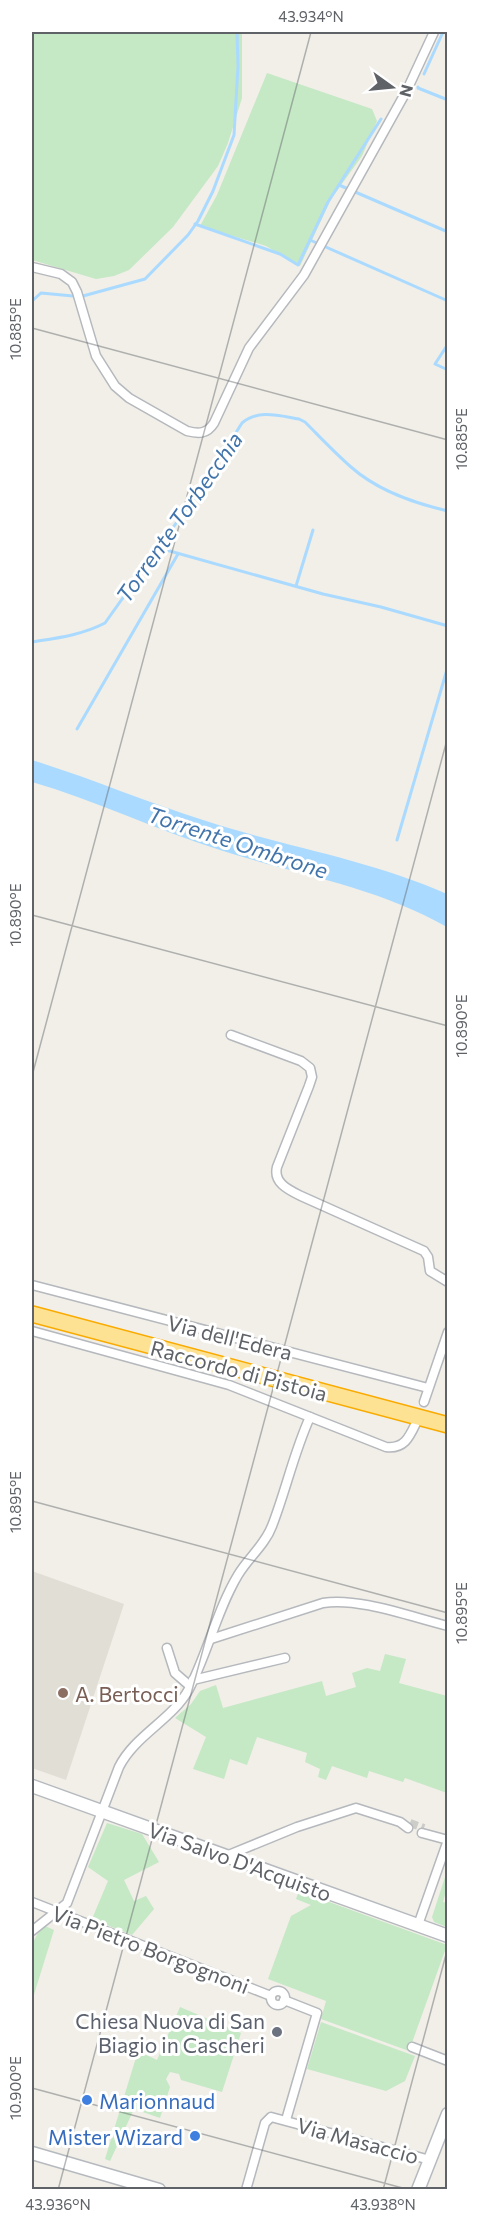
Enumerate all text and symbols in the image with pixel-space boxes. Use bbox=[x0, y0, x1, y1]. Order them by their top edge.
text: 43.934°N bbox=[278, 7, 344, 25]
north arrow bbox=[362, 57, 422, 117]
text: N bbox=[396, 83, 418, 99]
text: 10.885°E bbox=[6, 298, 24, 360]
text: 10.885°E bbox=[452, 408, 470, 470]
water label: Torrente Torbecchia bbox=[110, 426, 248, 608]
water label: Torrente Ombrone bbox=[145, 800, 332, 884]
text: 10.890°E bbox=[6, 883, 24, 947]
text: 10.890°E bbox=[452, 994, 470, 1058]
street label: Via dell'Edera bbox=[165, 1309, 295, 1365]
street label: Raccordo di Pistoia bbox=[148, 1334, 330, 1406]
text: 10.895°E bbox=[6, 1471, 24, 1533]
text: 10.895°E bbox=[452, 1582, 470, 1644]
place label: A. Bertocci bbox=[75, 1681, 179, 1706]
marker: A. Bertocci bbox=[56, 1686, 70, 1700]
street label: Via Salvo D'Acquisto bbox=[145, 1816, 335, 1906]
street label: Via Pietro Borgognoni bbox=[49, 1900, 253, 1998]
place label: Chiesa Nuova di San Biagio in Cascheri bbox=[75, 2008, 265, 2057]
marker: Chiesa Nuova di San Biagio in Cascheri bbox=[270, 2025, 284, 2039]
text: 10.900°E bbox=[6, 2056, 24, 2120]
place label: Marionnaud bbox=[99, 2088, 215, 2113]
marker: Marionnaud bbox=[80, 2093, 94, 2107]
street label: Via Masaccio bbox=[294, 2112, 422, 2168]
place label: Mister Wizard bbox=[48, 2124, 183, 2149]
marker: Mister Wizard bbox=[188, 2129, 202, 2143]
text: 43.936°N bbox=[25, 2195, 91, 2213]
text: 43.938°N bbox=[350, 2195, 416, 2213]

